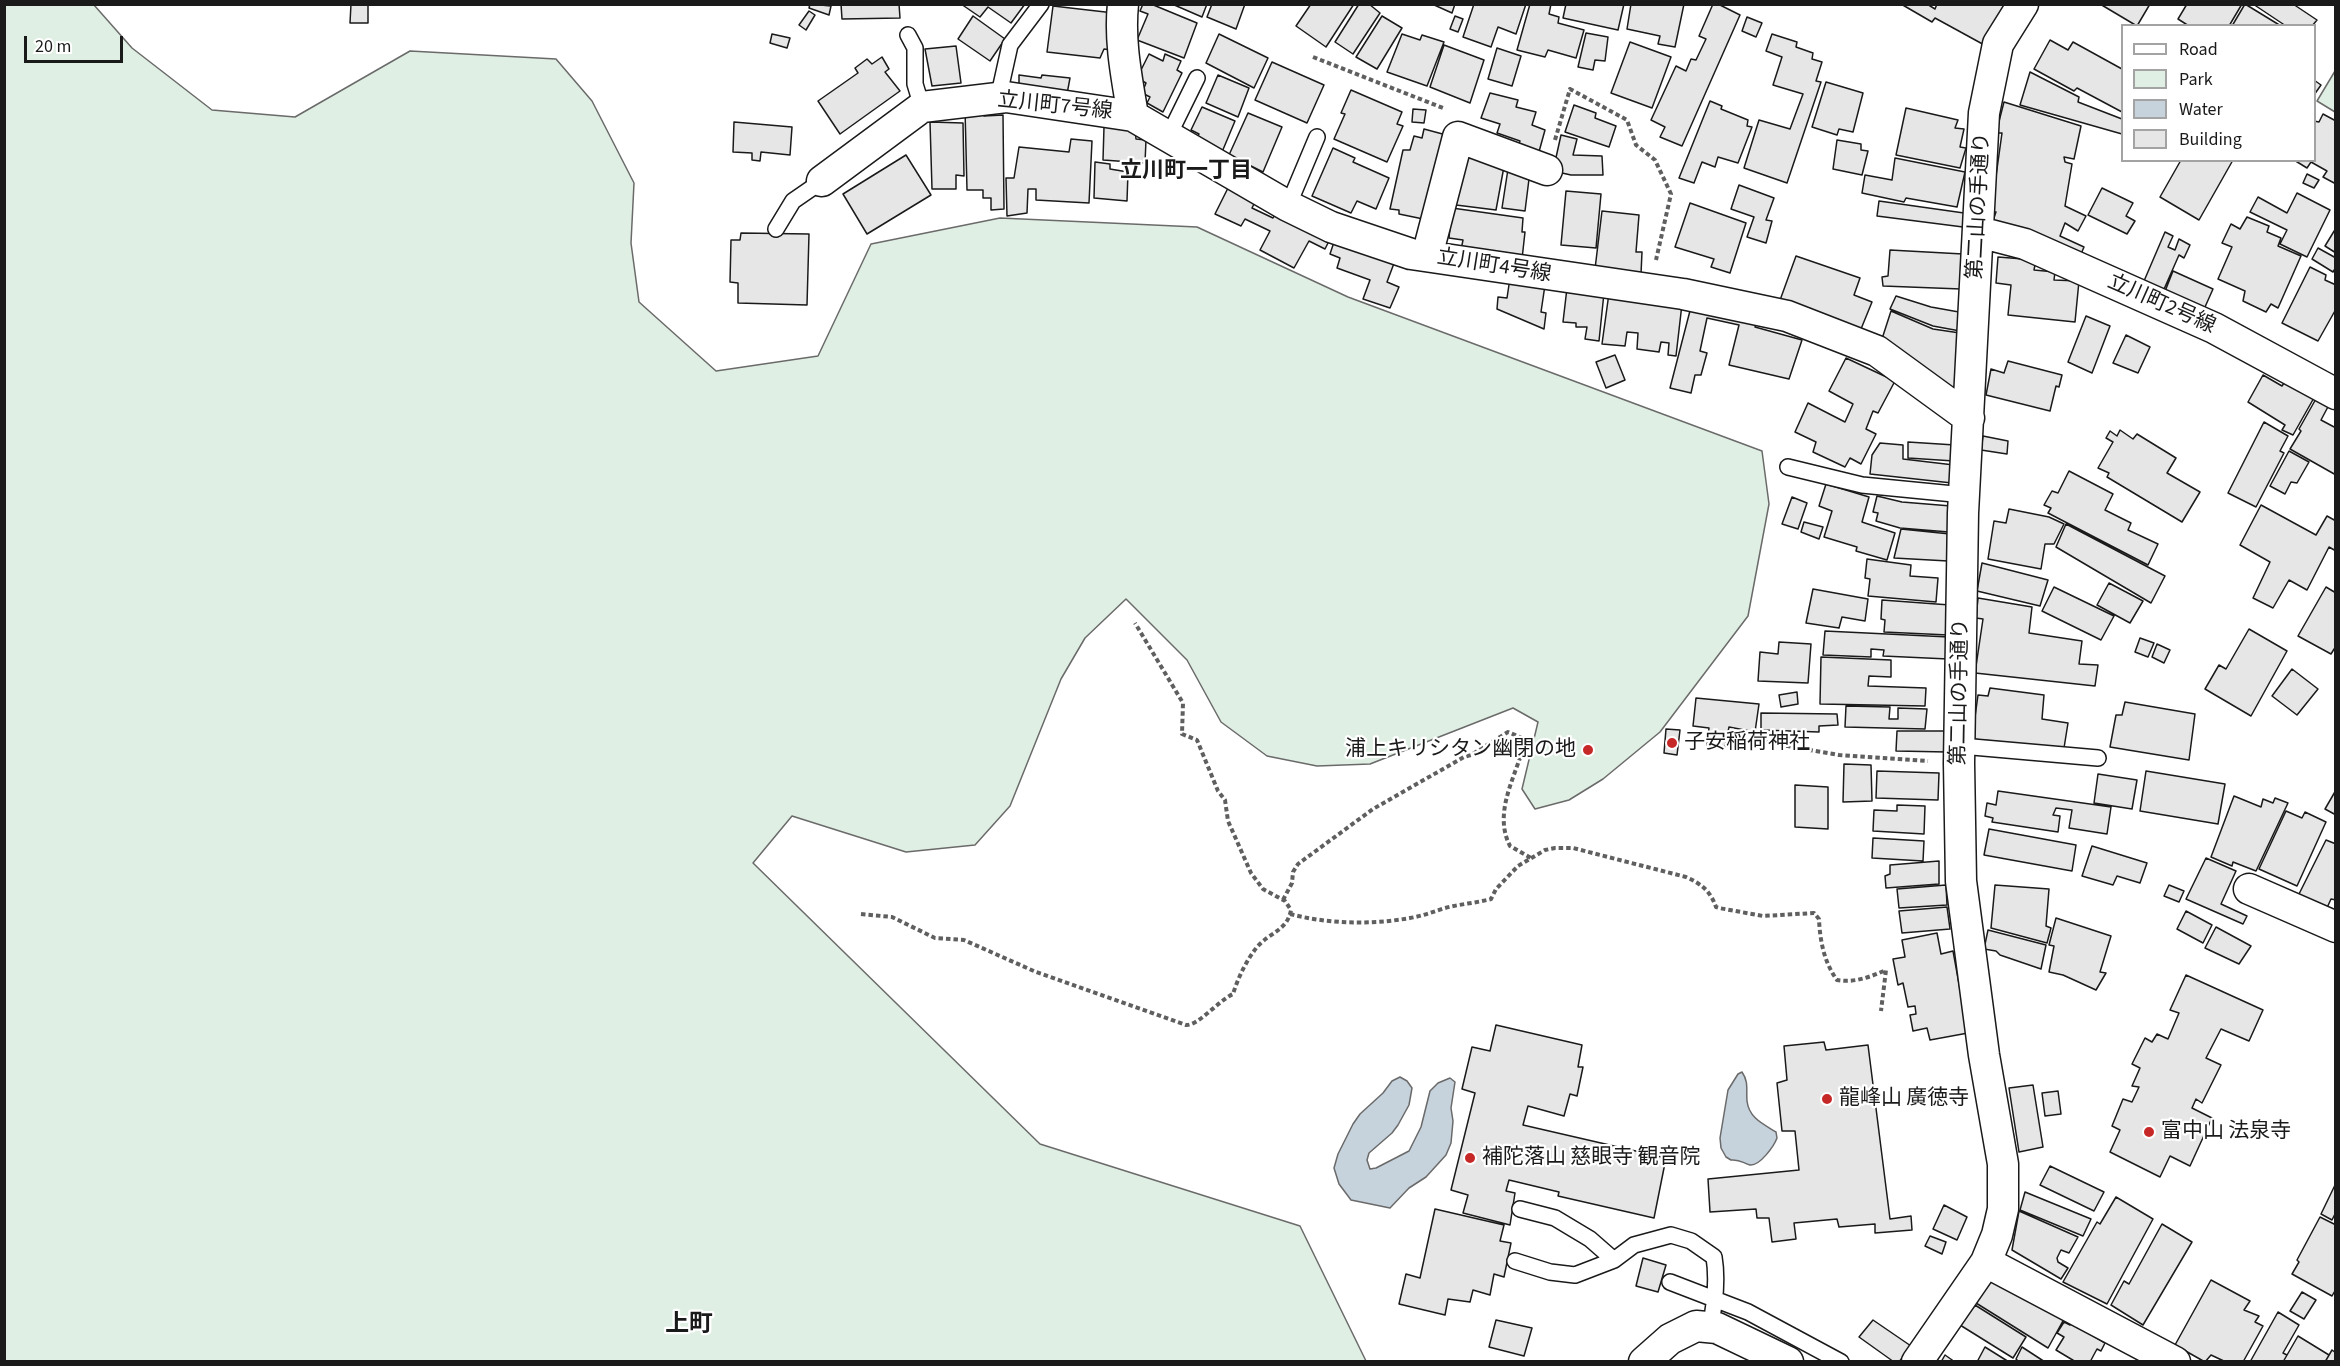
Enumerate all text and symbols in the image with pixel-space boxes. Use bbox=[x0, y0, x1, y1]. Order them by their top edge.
scale bar bbox=[27, 24, 126, 62]
legend bbox=[2121, 24, 2316, 162]
text: 20 m bbox=[35, 34, 71, 59]
text: Road bbox=[2179, 37, 2218, 62]
text: Park bbox=[2179, 67, 2213, 92]
street label: 立川町7号線 bbox=[996, 88, 1114, 126]
text: Water bbox=[2179, 97, 2223, 122]
text: Building bbox=[2179, 127, 2242, 152]
street label: 第二山の手通り bbox=[1964, 132, 1996, 280]
district label: 立川町一丁目 bbox=[1120, 159, 1252, 185]
street label: 立川町4号線 bbox=[1435, 246, 1553, 288]
street label: 立川町2号線 bbox=[2103, 270, 2219, 340]
street label: 第二山の手通り bbox=[1947, 618, 1975, 766]
place label: 子安稲荷神社 bbox=[1684, 730, 1810, 756]
marker: 子安稲荷神社 bbox=[1665, 736, 1679, 750]
place label: 浦上キリシタン幽閉の地 bbox=[1345, 737, 1576, 763]
marker: 浦上キリシタン幽閉の地 bbox=[1581, 743, 1595, 757]
place label: 龍峰山 廣徳寺 bbox=[1839, 1086, 1969, 1112]
marker: 龍峰山 廣徳寺 bbox=[1820, 1092, 1834, 1106]
place label: 富中山 法泉寺 bbox=[2161, 1119, 2291, 1145]
marker: 富中山 法泉寺 bbox=[2142, 1125, 2156, 1139]
place label: 補陀落山 慈眼寺 観音院 bbox=[1482, 1145, 1700, 1171]
marker: 補陀落山 慈眼寺 観音院 bbox=[1463, 1151, 1477, 1165]
district label: 上町 bbox=[665, 1312, 713, 1340]

